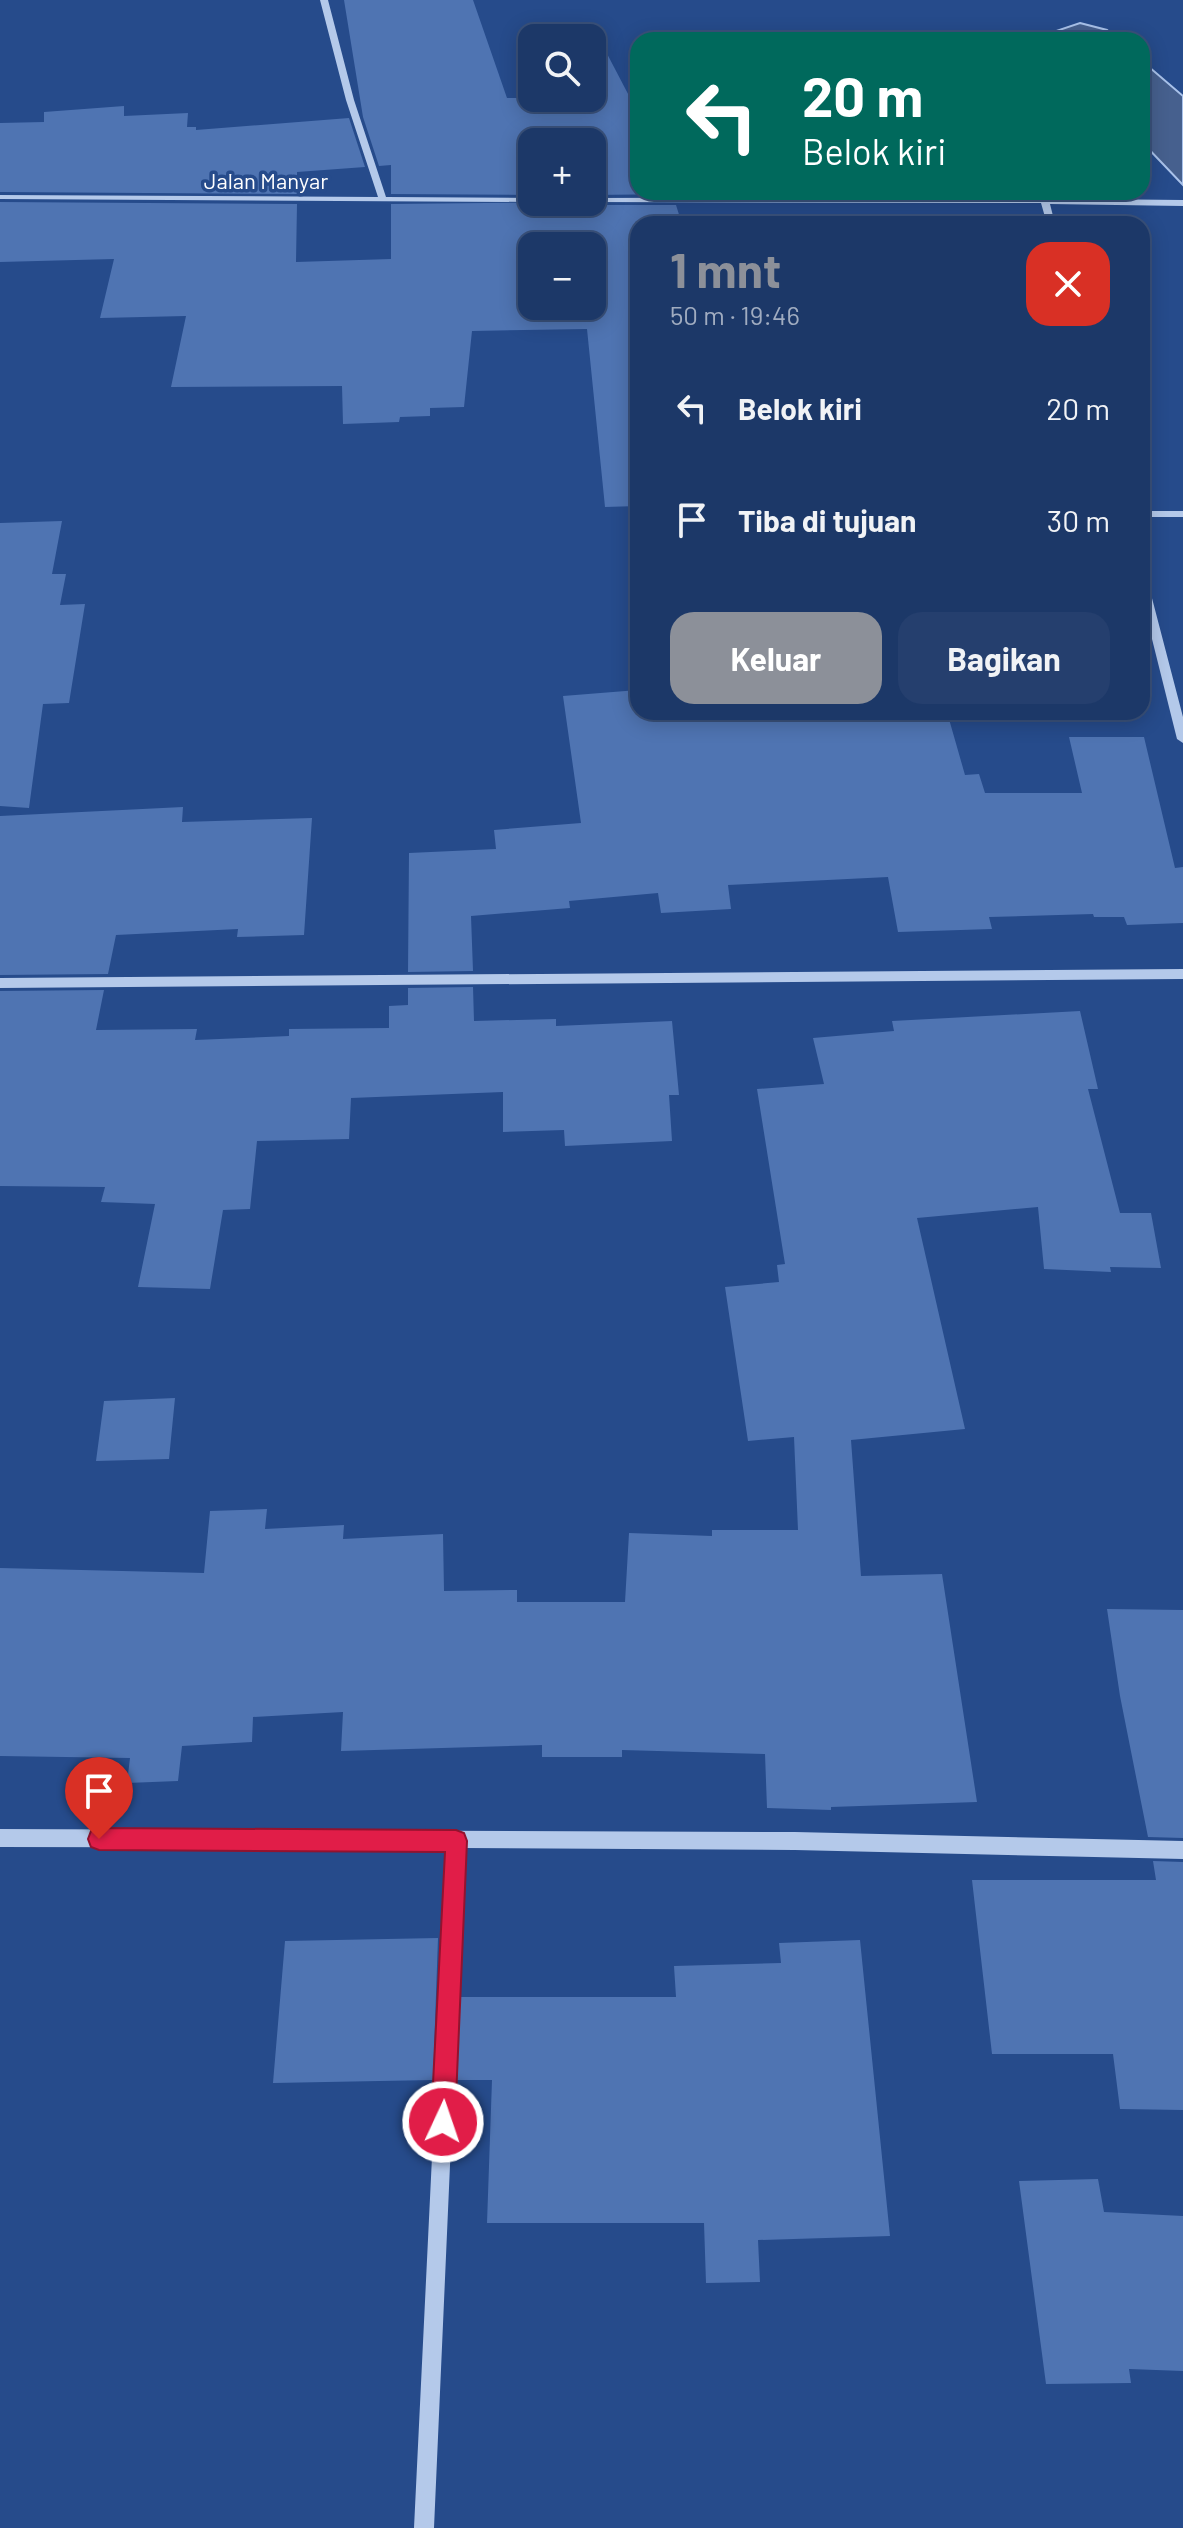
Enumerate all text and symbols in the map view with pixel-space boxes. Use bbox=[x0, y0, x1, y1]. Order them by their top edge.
map controls bbox=[518, 24, 606, 320]
button: search bbox=[518, 24, 606, 112]
text: 20 m bbox=[802, 61, 923, 128]
icon: left bbox=[670, 64, 774, 168]
button: + bbox=[518, 128, 606, 216]
text: Belok kiri bbox=[802, 129, 946, 172]
street label: Jalan Manyar bbox=[204, 167, 328, 193]
button: − bbox=[518, 232, 606, 320]
text: 1 mnt bbox=[670, 240, 781, 298]
button: close bbox=[1026, 242, 1110, 326]
text: 50 m · 19:46 bbox=[670, 299, 800, 330]
icon: left bbox=[670, 386, 714, 430]
text: Belok kiri bbox=[738, 390, 862, 426]
text: 20 m bbox=[1046, 390, 1110, 426]
icon: arrive bbox=[670, 498, 714, 542]
text: Tiba di tujuan bbox=[738, 502, 916, 538]
text: 30 m bbox=[1047, 502, 1110, 538]
button: Keluar bbox=[670, 612, 882, 704]
button: Bagikan bbox=[898, 612, 1110, 704]
pin bbox=[65, 1757, 133, 1839]
icon: arrive bbox=[77, 1769, 121, 1813]
position arrow bbox=[401, 2080, 485, 2164]

